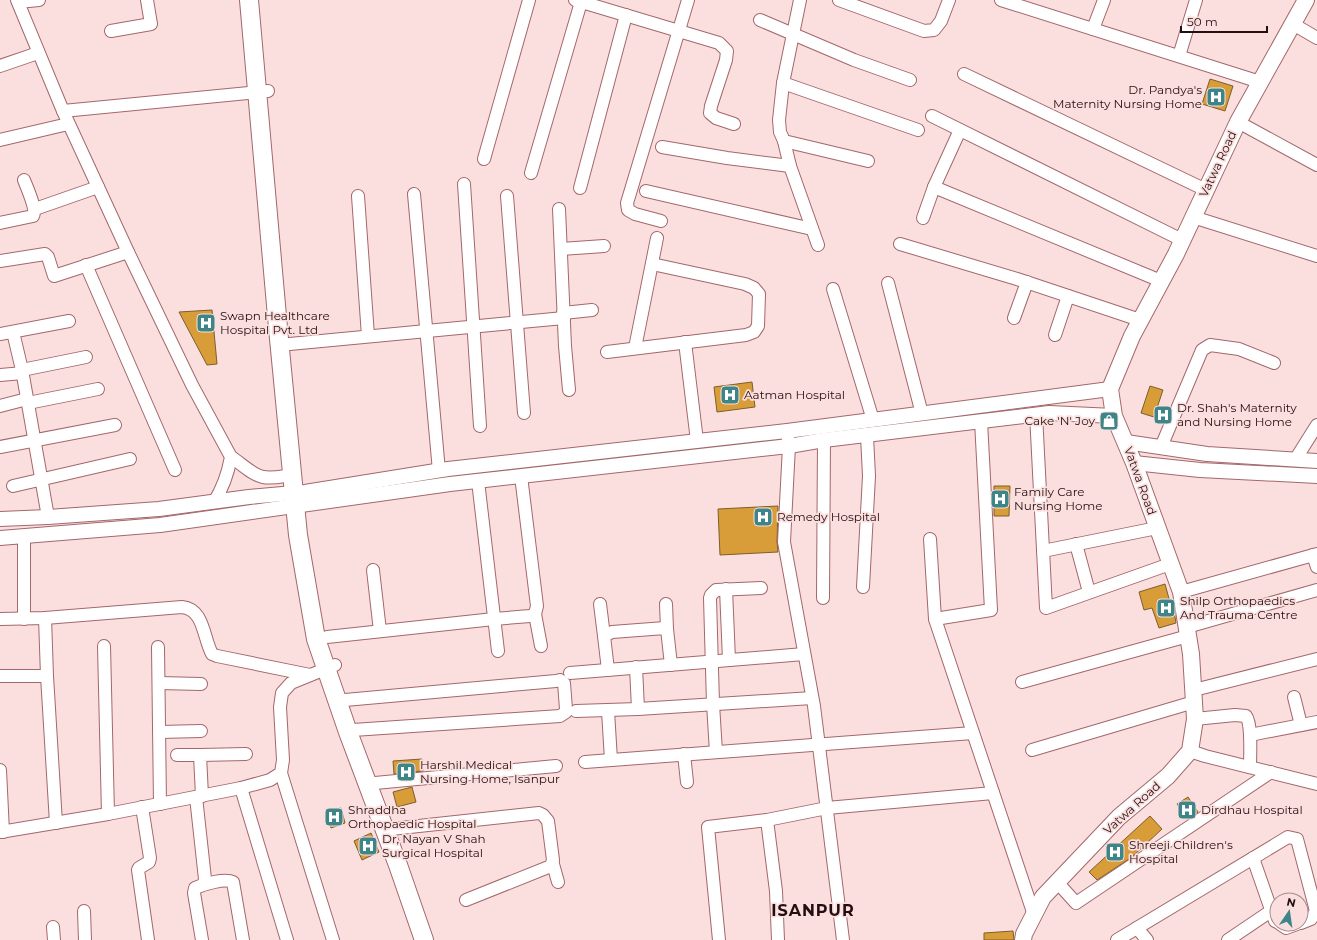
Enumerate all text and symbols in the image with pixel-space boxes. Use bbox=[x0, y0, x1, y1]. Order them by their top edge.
scale bar bbox=[1181, 8, 1267, 34]
text: 50 m bbox=[1187, 14, 1218, 29]
place label: Dr. Pandya's Maternity Nursing Home bbox=[1053, 82, 1202, 111]
hospital icon: Dr. Pandya's Maternity Nursing Home bbox=[1205, 86, 1227, 108]
street label: Vatwa Road bbox=[1196, 128, 1239, 199]
place label: Swapn Healthcare Hospital Pvt. Ltd bbox=[220, 308, 330, 337]
hospital icon: Swapn Healthcare Hospital Pvt. Ltd bbox=[195, 312, 217, 334]
hospital icon: Aatman Hospital bbox=[719, 384, 741, 406]
place label: Aatman Hospital bbox=[744, 387, 845, 402]
place label: Dr. Shah's Maternity and Nursing Home bbox=[1177, 400, 1297, 429]
hospital icon: Dr. Shah's Maternity and Nursing Home bbox=[1152, 404, 1174, 426]
shop icon: Cake 'N' Joy bbox=[1098, 410, 1120, 432]
place label: Cake 'N' Joy bbox=[1025, 413, 1095, 428]
street label: Vatwa Road bbox=[1121, 445, 1160, 517]
place label: Family Care Nursing Home bbox=[1014, 484, 1102, 513]
hospital icon: Family Care Nursing Home bbox=[989, 488, 1011, 510]
hospital icon: Remedy Hospital bbox=[752, 506, 774, 528]
place label: Remedy Hospital bbox=[777, 509, 880, 524]
place label: Shilp Orthopaedics And Trauma Centre bbox=[1180, 593, 1298, 622]
hospital icon: Shilp Orthopaedics And Trauma Centre bbox=[1155, 597, 1177, 619]
place label: Harshil Medical Nursing Home, Isanpur bbox=[420, 757, 560, 786]
hospital icon: Harshil Medical Nursing Home, Isanpur bbox=[395, 761, 417, 783]
street label: Vatwa Road bbox=[1100, 778, 1163, 837]
hospital icon: Dirdhau Hospital bbox=[1176, 799, 1198, 821]
place label: Shraddha Orthopaedic Hospital bbox=[348, 802, 477, 831]
place label: Dirdhau Hospital bbox=[1201, 802, 1303, 817]
hospital icon: Shraddha Orthopaedic Hospital bbox=[323, 806, 345, 828]
place label: Dr, Nayan V Shah Surgical Hospital bbox=[382, 831, 486, 860]
hospital icon: Dr, Nayan V Shah Surgical Hospital bbox=[357, 835, 379, 857]
place label: Shreeji Children's Hospital bbox=[1129, 837, 1233, 866]
hospital icon: Shreeji Children's Hospital bbox=[1104, 841, 1126, 863]
north arrow bbox=[1269, 892, 1309, 932]
text: N bbox=[1285, 894, 1297, 910]
district label: ISANPUR bbox=[771, 901, 855, 920]

